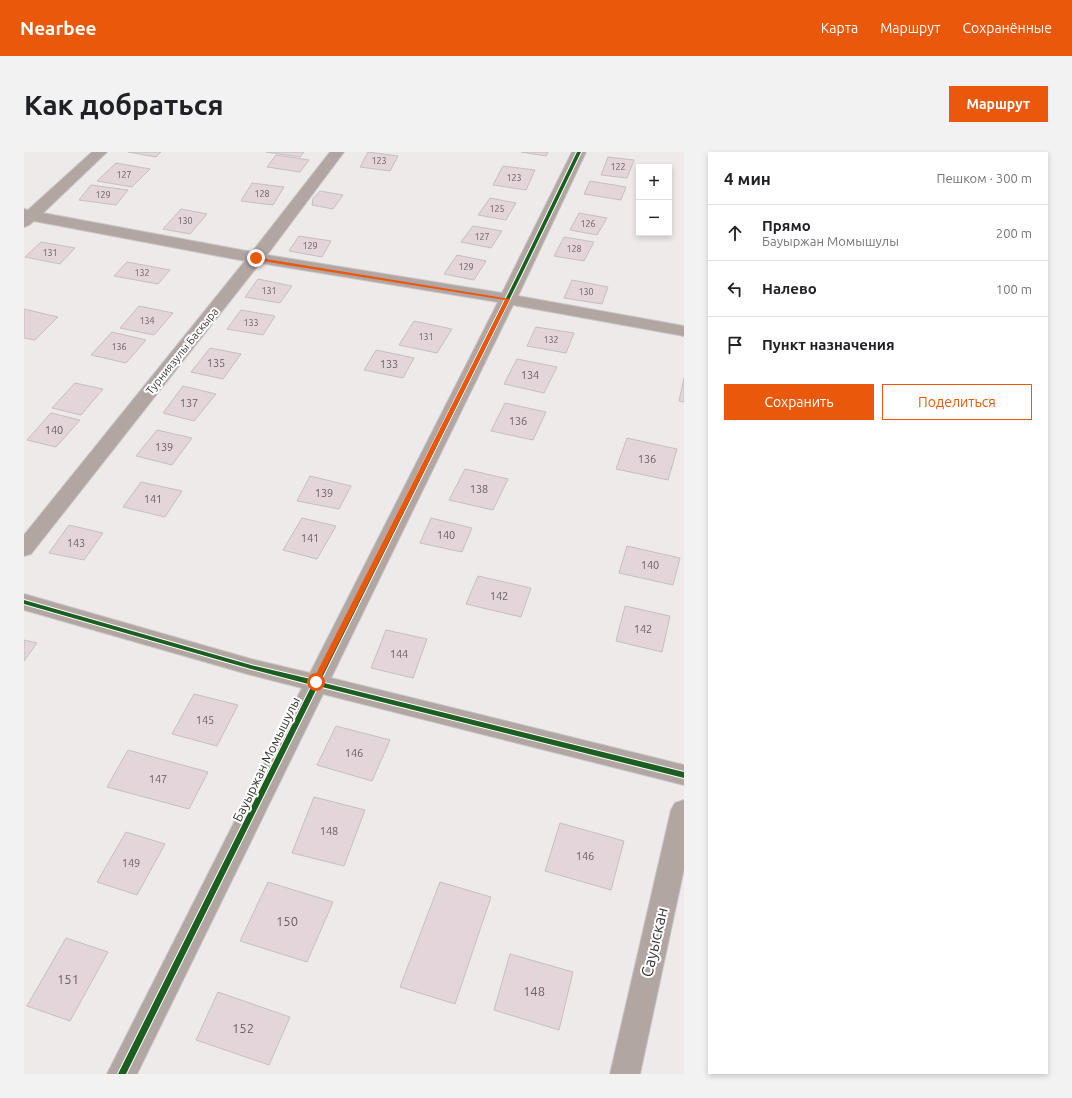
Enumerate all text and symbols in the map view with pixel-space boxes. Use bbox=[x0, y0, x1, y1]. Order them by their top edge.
text: Nearbee bbox=[20, 17, 97, 39]
text: Карта bbox=[821, 20, 858, 36]
text: Маршрут bbox=[880, 20, 941, 36]
text: Сохранённые bbox=[963, 20, 1052, 36]
button: Маршрут bbox=[949, 86, 1048, 122]
text: Как добраться bbox=[24, 89, 223, 120]
house number: 123 bbox=[371, 156, 387, 166]
house number: 122 bbox=[610, 162, 626, 172]
map controls bbox=[636, 164, 672, 236]
button: + bbox=[636, 164, 672, 200]
text: 4 мин bbox=[724, 169, 771, 188]
house number: 127 bbox=[116, 170, 132, 180]
text: Пешком · 300 m bbox=[936, 171, 1032, 185]
house number: 123 bbox=[506, 173, 522, 183]
house number: 128 bbox=[254, 189, 270, 199]
house number: 129 bbox=[95, 190, 111, 200]
button: − bbox=[636, 200, 672, 236]
house number: 125 bbox=[489, 204, 505, 214]
house number: 130 bbox=[177, 216, 193, 226]
text: Прямо bbox=[762, 217, 811, 234]
house number: 126 bbox=[580, 219, 596, 229]
icon: ahead bbox=[724, 222, 746, 244]
text: 200 m bbox=[996, 226, 1032, 240]
house number: 127 bbox=[474, 232, 490, 242]
text: Бауыржан Момышулы bbox=[762, 234, 899, 248]
house number: 129 bbox=[302, 241, 318, 251]
house number: 128 bbox=[566, 244, 582, 254]
house number: 131 bbox=[42, 248, 58, 258]
route end bbox=[247, 249, 265, 267]
house number: 129 bbox=[458, 262, 474, 272]
house number: 132 bbox=[134, 268, 150, 278]
icon: left bbox=[724, 278, 746, 300]
text: Налево bbox=[762, 280, 817, 297]
text: 100 m bbox=[996, 282, 1032, 296]
house number: 131 bbox=[261, 286, 277, 296]
house number: 130 bbox=[578, 287, 594, 297]
street label: Турниязулы Баскыра bbox=[143, 305, 221, 397]
house number: 134 bbox=[139, 316, 155, 326]
house number: 133 bbox=[243, 318, 259, 328]
house number: 131 bbox=[418, 332, 434, 342]
icon: arrive bbox=[724, 334, 746, 356]
house number: 132 bbox=[543, 335, 559, 345]
text: Пункт назначения bbox=[762, 336, 895, 353]
house number: 136 bbox=[111, 342, 127, 352]
house number: 135 bbox=[207, 357, 225, 369]
house number: 133 bbox=[380, 358, 398, 370]
house number: 134 bbox=[521, 369, 539, 381]
button: Сохранить bbox=[724, 384, 874, 420]
button: Поделиться bbox=[882, 384, 1032, 420]
house number: 137 bbox=[180, 397, 198, 409]
house number: 136 bbox=[509, 415, 527, 427]
house number: 140 bbox=[45, 424, 63, 436]
house number: 139 bbox=[155, 441, 173, 453]
house number: 136 bbox=[638, 453, 656, 465]
house number: 138 bbox=[470, 483, 488, 495]
house number: 139 bbox=[315, 487, 333, 499]
house number: 141 bbox=[144, 493, 162, 505]
house number: 140 bbox=[437, 529, 455, 541]
house number: 141 bbox=[301, 532, 319, 544]
house number: 143 bbox=[67, 537, 85, 549]
house number: 140 bbox=[641, 559, 659, 571]
house number: 142 bbox=[490, 590, 508, 602]
house number: 142 bbox=[634, 623, 652, 635]
house number: 144 bbox=[390, 648, 408, 660]
route start bbox=[307, 673, 325, 691]
street label: Бауыржан Момышулы bbox=[230, 694, 302, 824]
house number: 145 bbox=[196, 714, 214, 726]
house number: 146 bbox=[345, 747, 363, 759]
house number: 147 bbox=[149, 773, 167, 785]
house number: 148 bbox=[320, 825, 338, 837]
house number: 146 bbox=[576, 850, 594, 862]
house number: 149 bbox=[122, 857, 140, 869]
street label: Сауыскан bbox=[637, 905, 671, 979]
house number: 150 bbox=[276, 914, 298, 928]
house number: 151 bbox=[57, 972, 79, 986]
house number: 148 bbox=[523, 984, 545, 998]
house number: 152 bbox=[232, 1021, 254, 1035]

